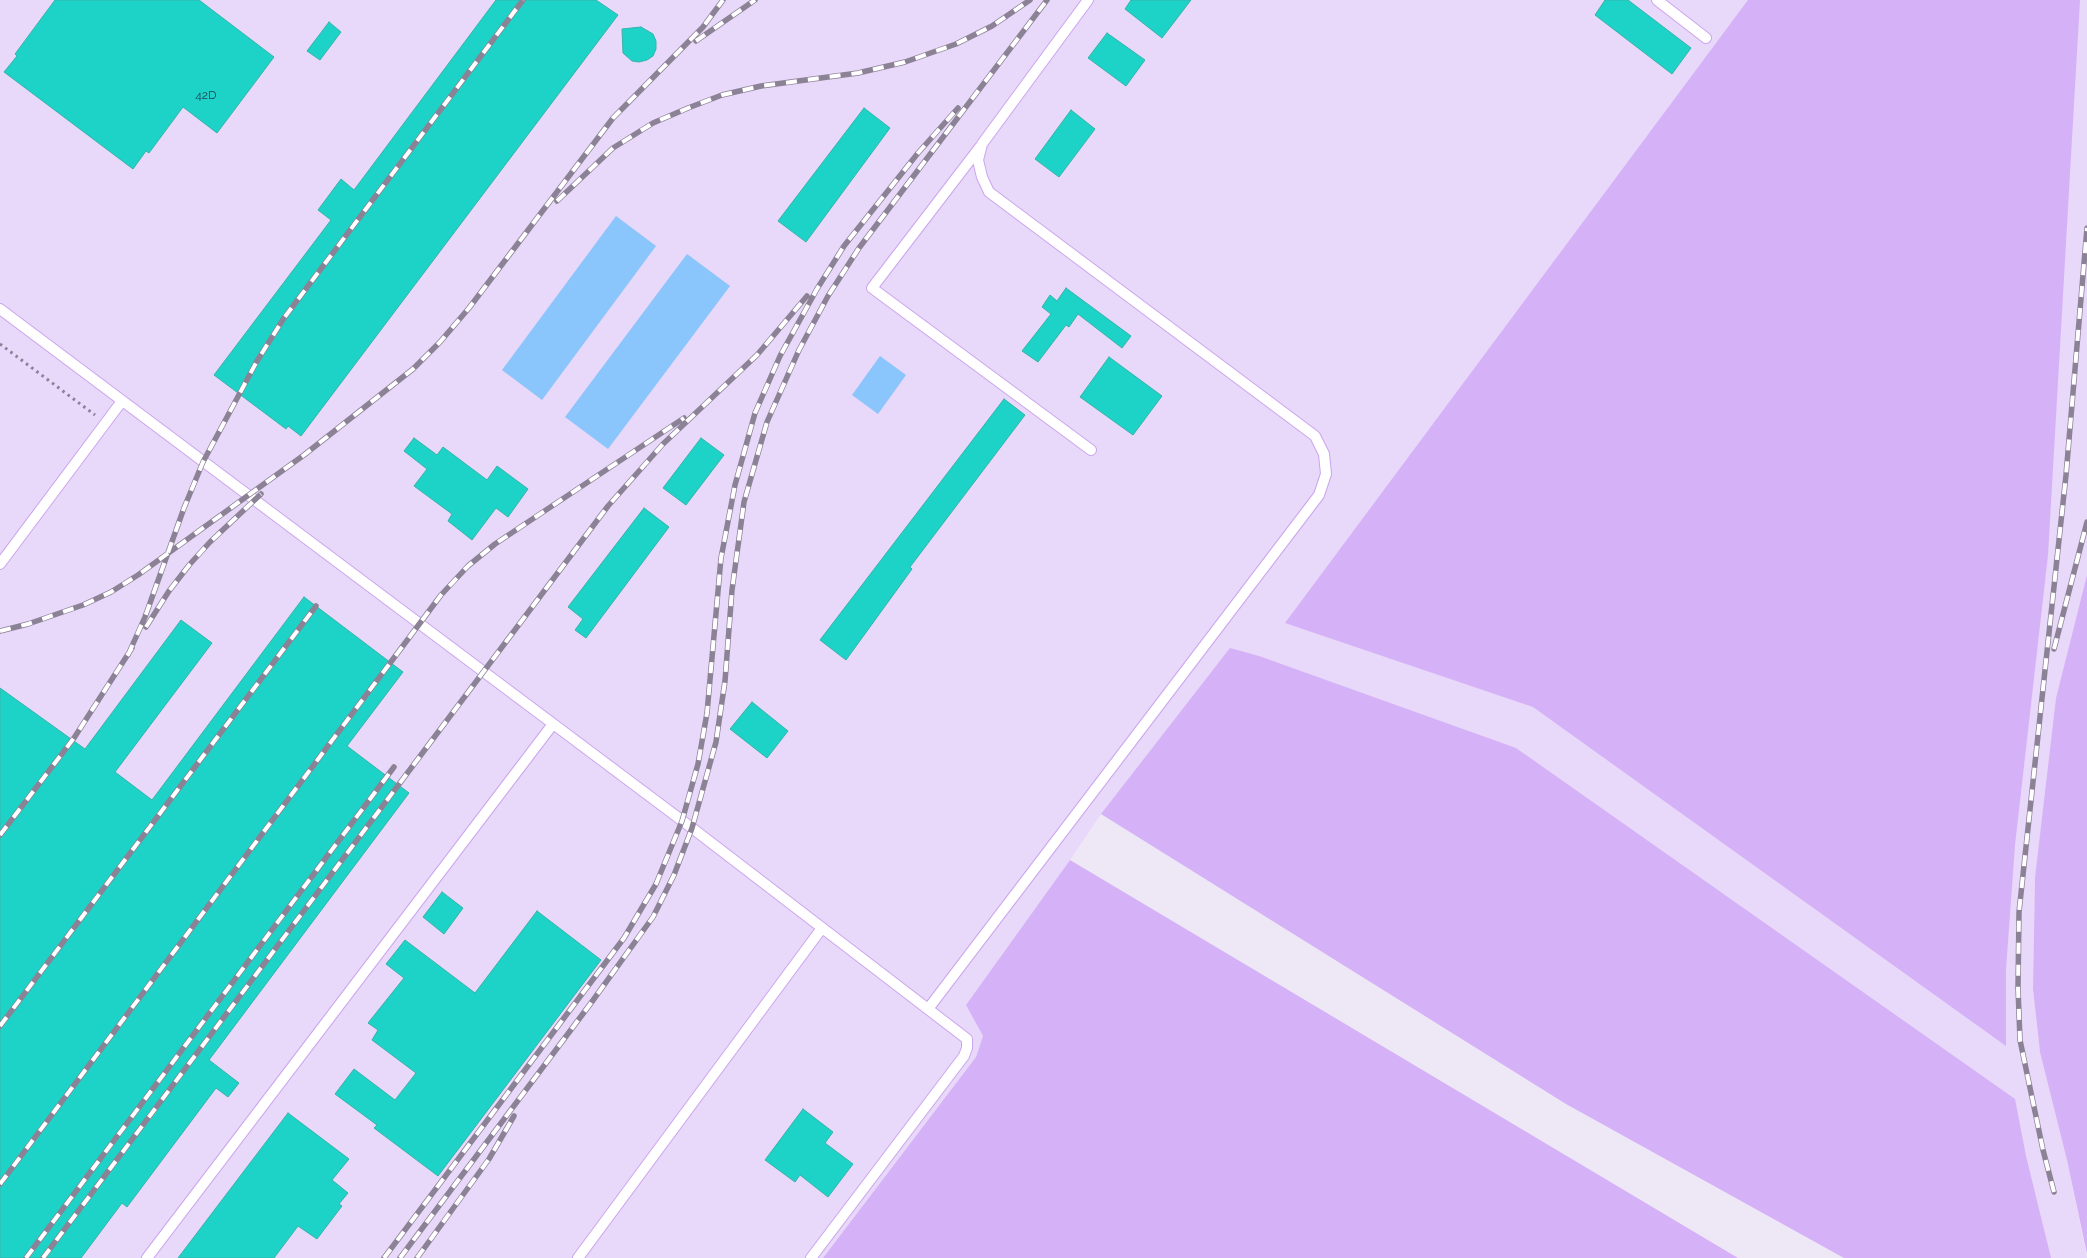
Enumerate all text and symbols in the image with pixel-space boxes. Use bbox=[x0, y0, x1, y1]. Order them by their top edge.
house number: 42D bbox=[195, 88, 217, 102]

